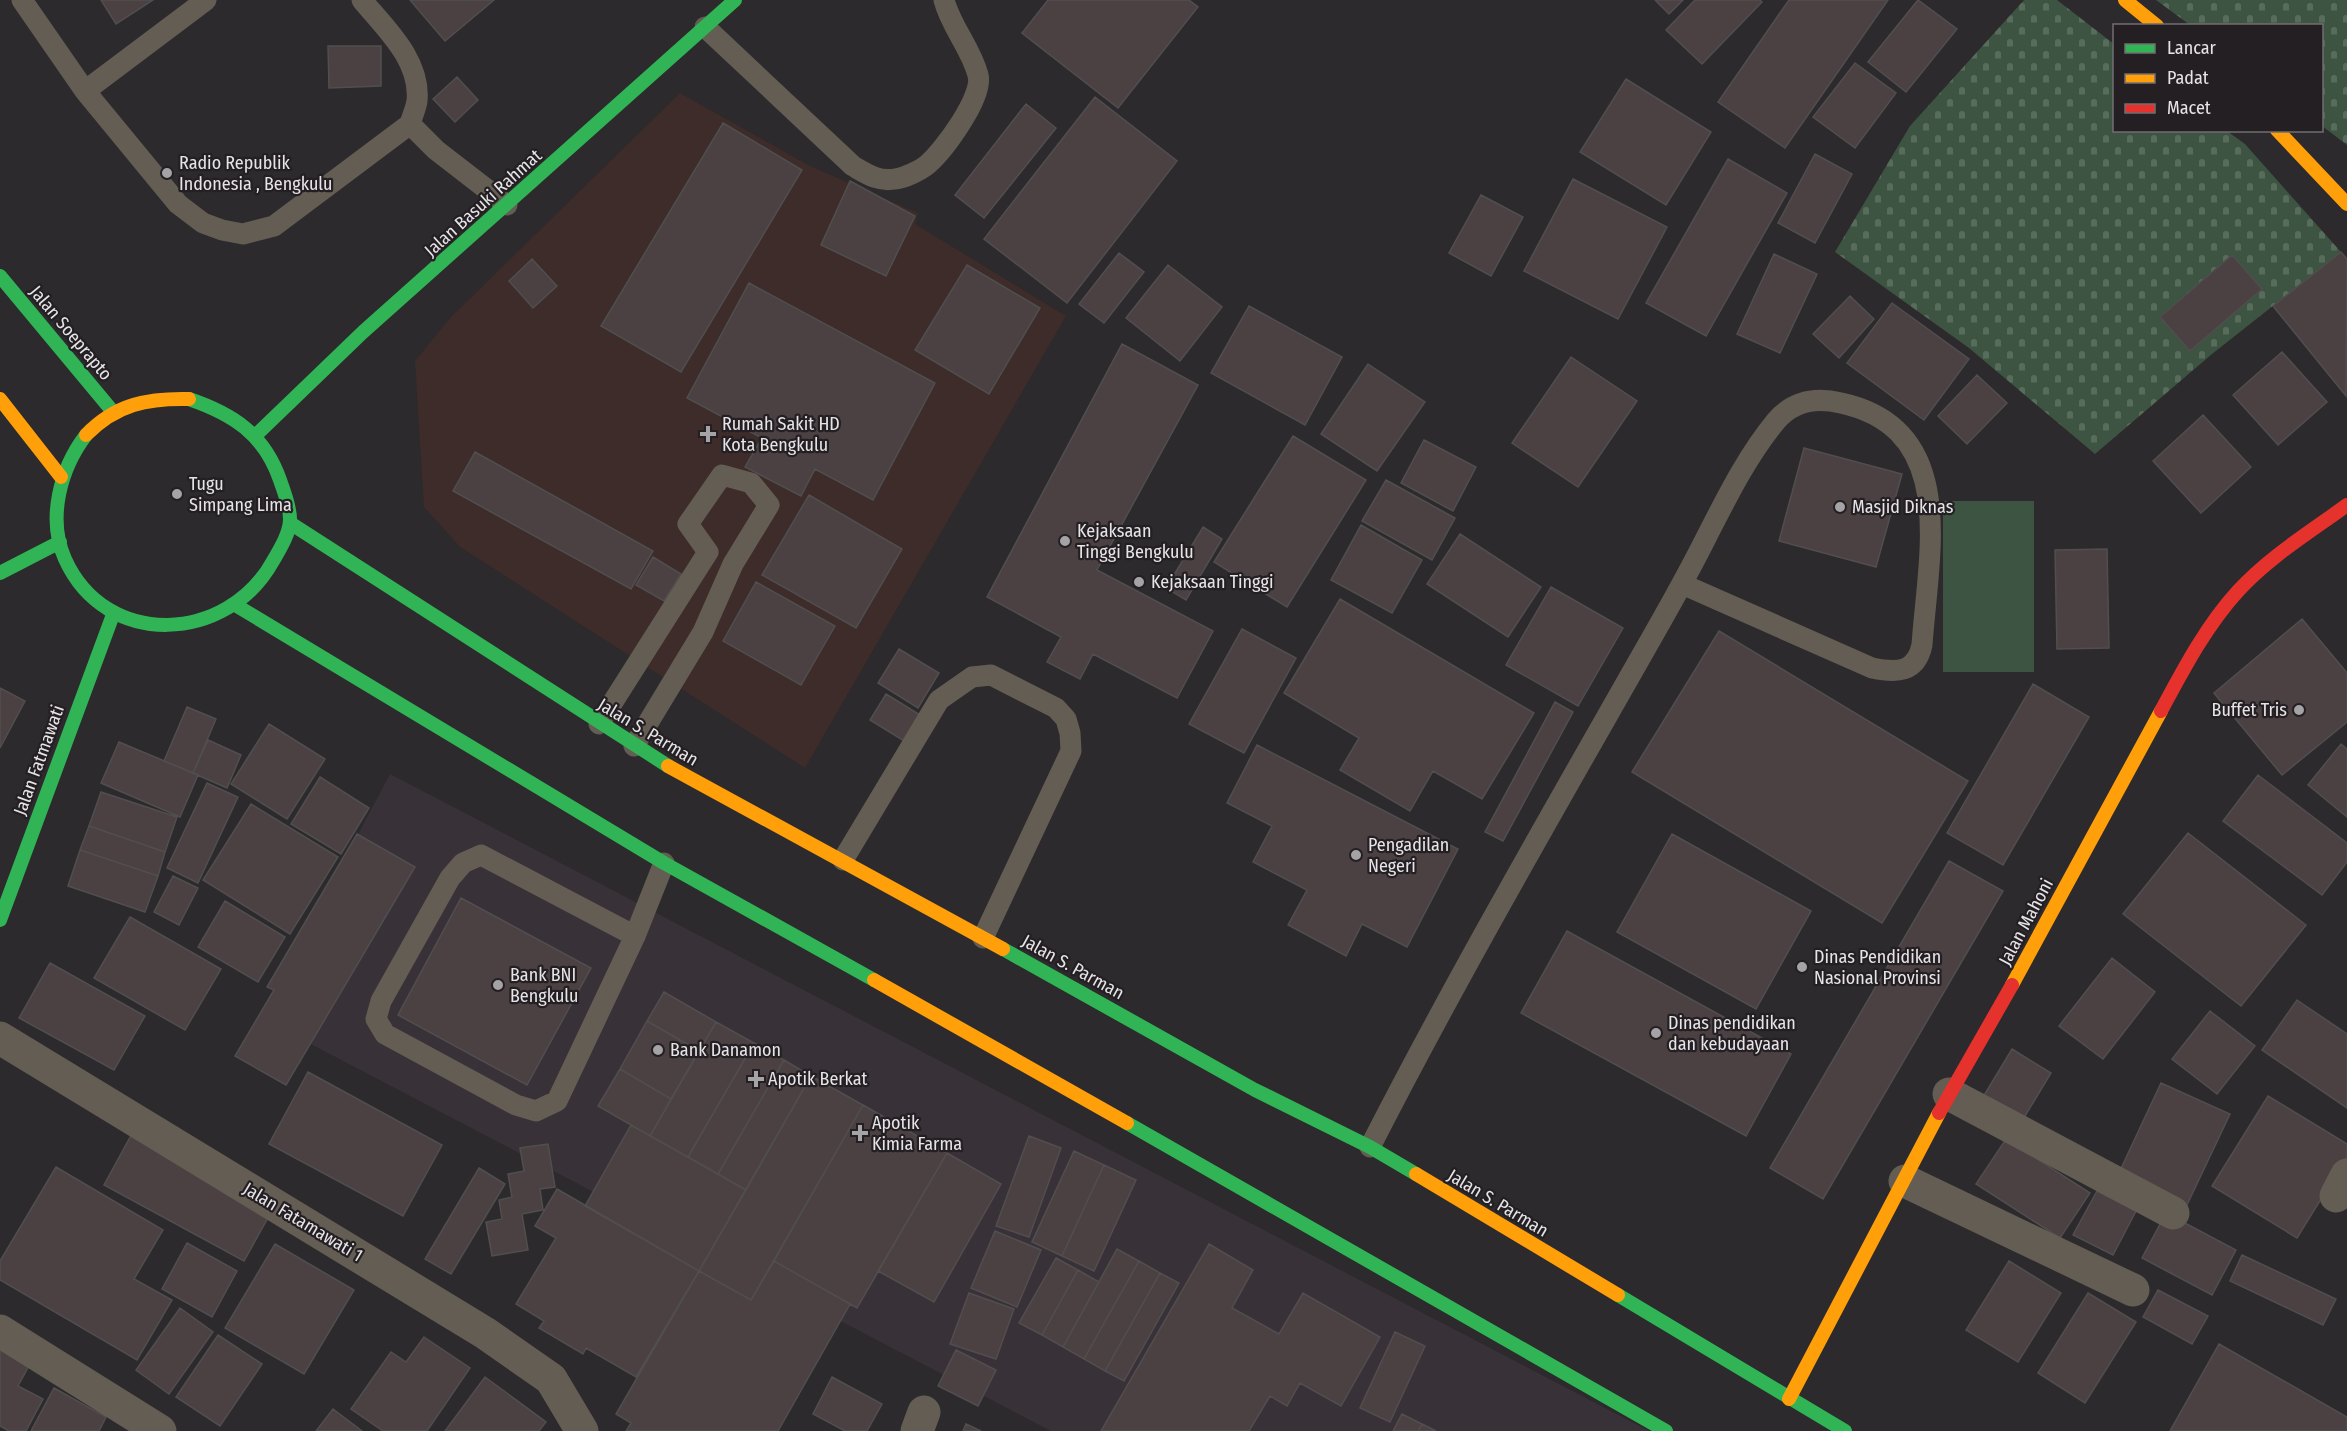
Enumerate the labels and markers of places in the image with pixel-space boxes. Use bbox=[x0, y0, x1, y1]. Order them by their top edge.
place label: Radio Republik Indonesia , Bengkulu bbox=[179, 152, 333, 195]
marker: Radio Republik Indonesia , Bengkulu bbox=[160, 166, 174, 180]
place label: Rumah Sakit HD Kota Bengkulu bbox=[722, 413, 840, 456]
marker: Rumah Sakit HD Kota Bengkulu bbox=[699, 425, 717, 443]
place label: Tugu Simpang Lima bbox=[189, 473, 292, 516]
marker: Tugu Simpang Lima bbox=[170, 487, 184, 501]
place label: Masjid Diknas bbox=[1852, 496, 1954, 518]
marker: Masjid Diknas bbox=[1833, 500, 1847, 514]
place label: Kejaksaan Tinggi Bengkulu bbox=[1077, 520, 1194, 563]
marker: Kejaksaan Tinggi Bengkulu bbox=[1058, 534, 1072, 548]
place label: Kejaksaan Tinggi bbox=[1151, 571, 1273, 593]
marker: Kejaksaan Tinggi bbox=[1132, 575, 1146, 589]
place label: Buffet Tris bbox=[2212, 699, 2287, 721]
marker: Buffet Tris bbox=[2292, 703, 2306, 717]
place label: Pengadilan Negeri bbox=[1368, 834, 1449, 877]
marker: Pengadilan Negeri bbox=[1349, 848, 1363, 862]
place label: Dinas Pendidikan Nasional Provinsi bbox=[1814, 946, 1941, 989]
marker: Dinas Pendidikan Nasional Provinsi bbox=[1795, 960, 1809, 974]
place label: Bank BNI Bengkulu bbox=[510, 964, 579, 1007]
marker: Bank BNI Bengkulu bbox=[491, 978, 505, 992]
place label: Dinas pendidikan dan kebudayaan bbox=[1668, 1012, 1796, 1055]
marker: Dinas pendidikan dan kebudayaan bbox=[1649, 1026, 1663, 1040]
place label: Bank Danamon bbox=[670, 1039, 781, 1061]
marker: Bank Danamon bbox=[651, 1043, 665, 1057]
place label: Apotik Berkat bbox=[768, 1068, 868, 1090]
marker: Apotik Berkat bbox=[749, 1072, 763, 1086]
place label: Apotik Kimia Farma bbox=[872, 1112, 962, 1155]
marker: Apotik Kimia Farma bbox=[853, 1126, 867, 1140]

